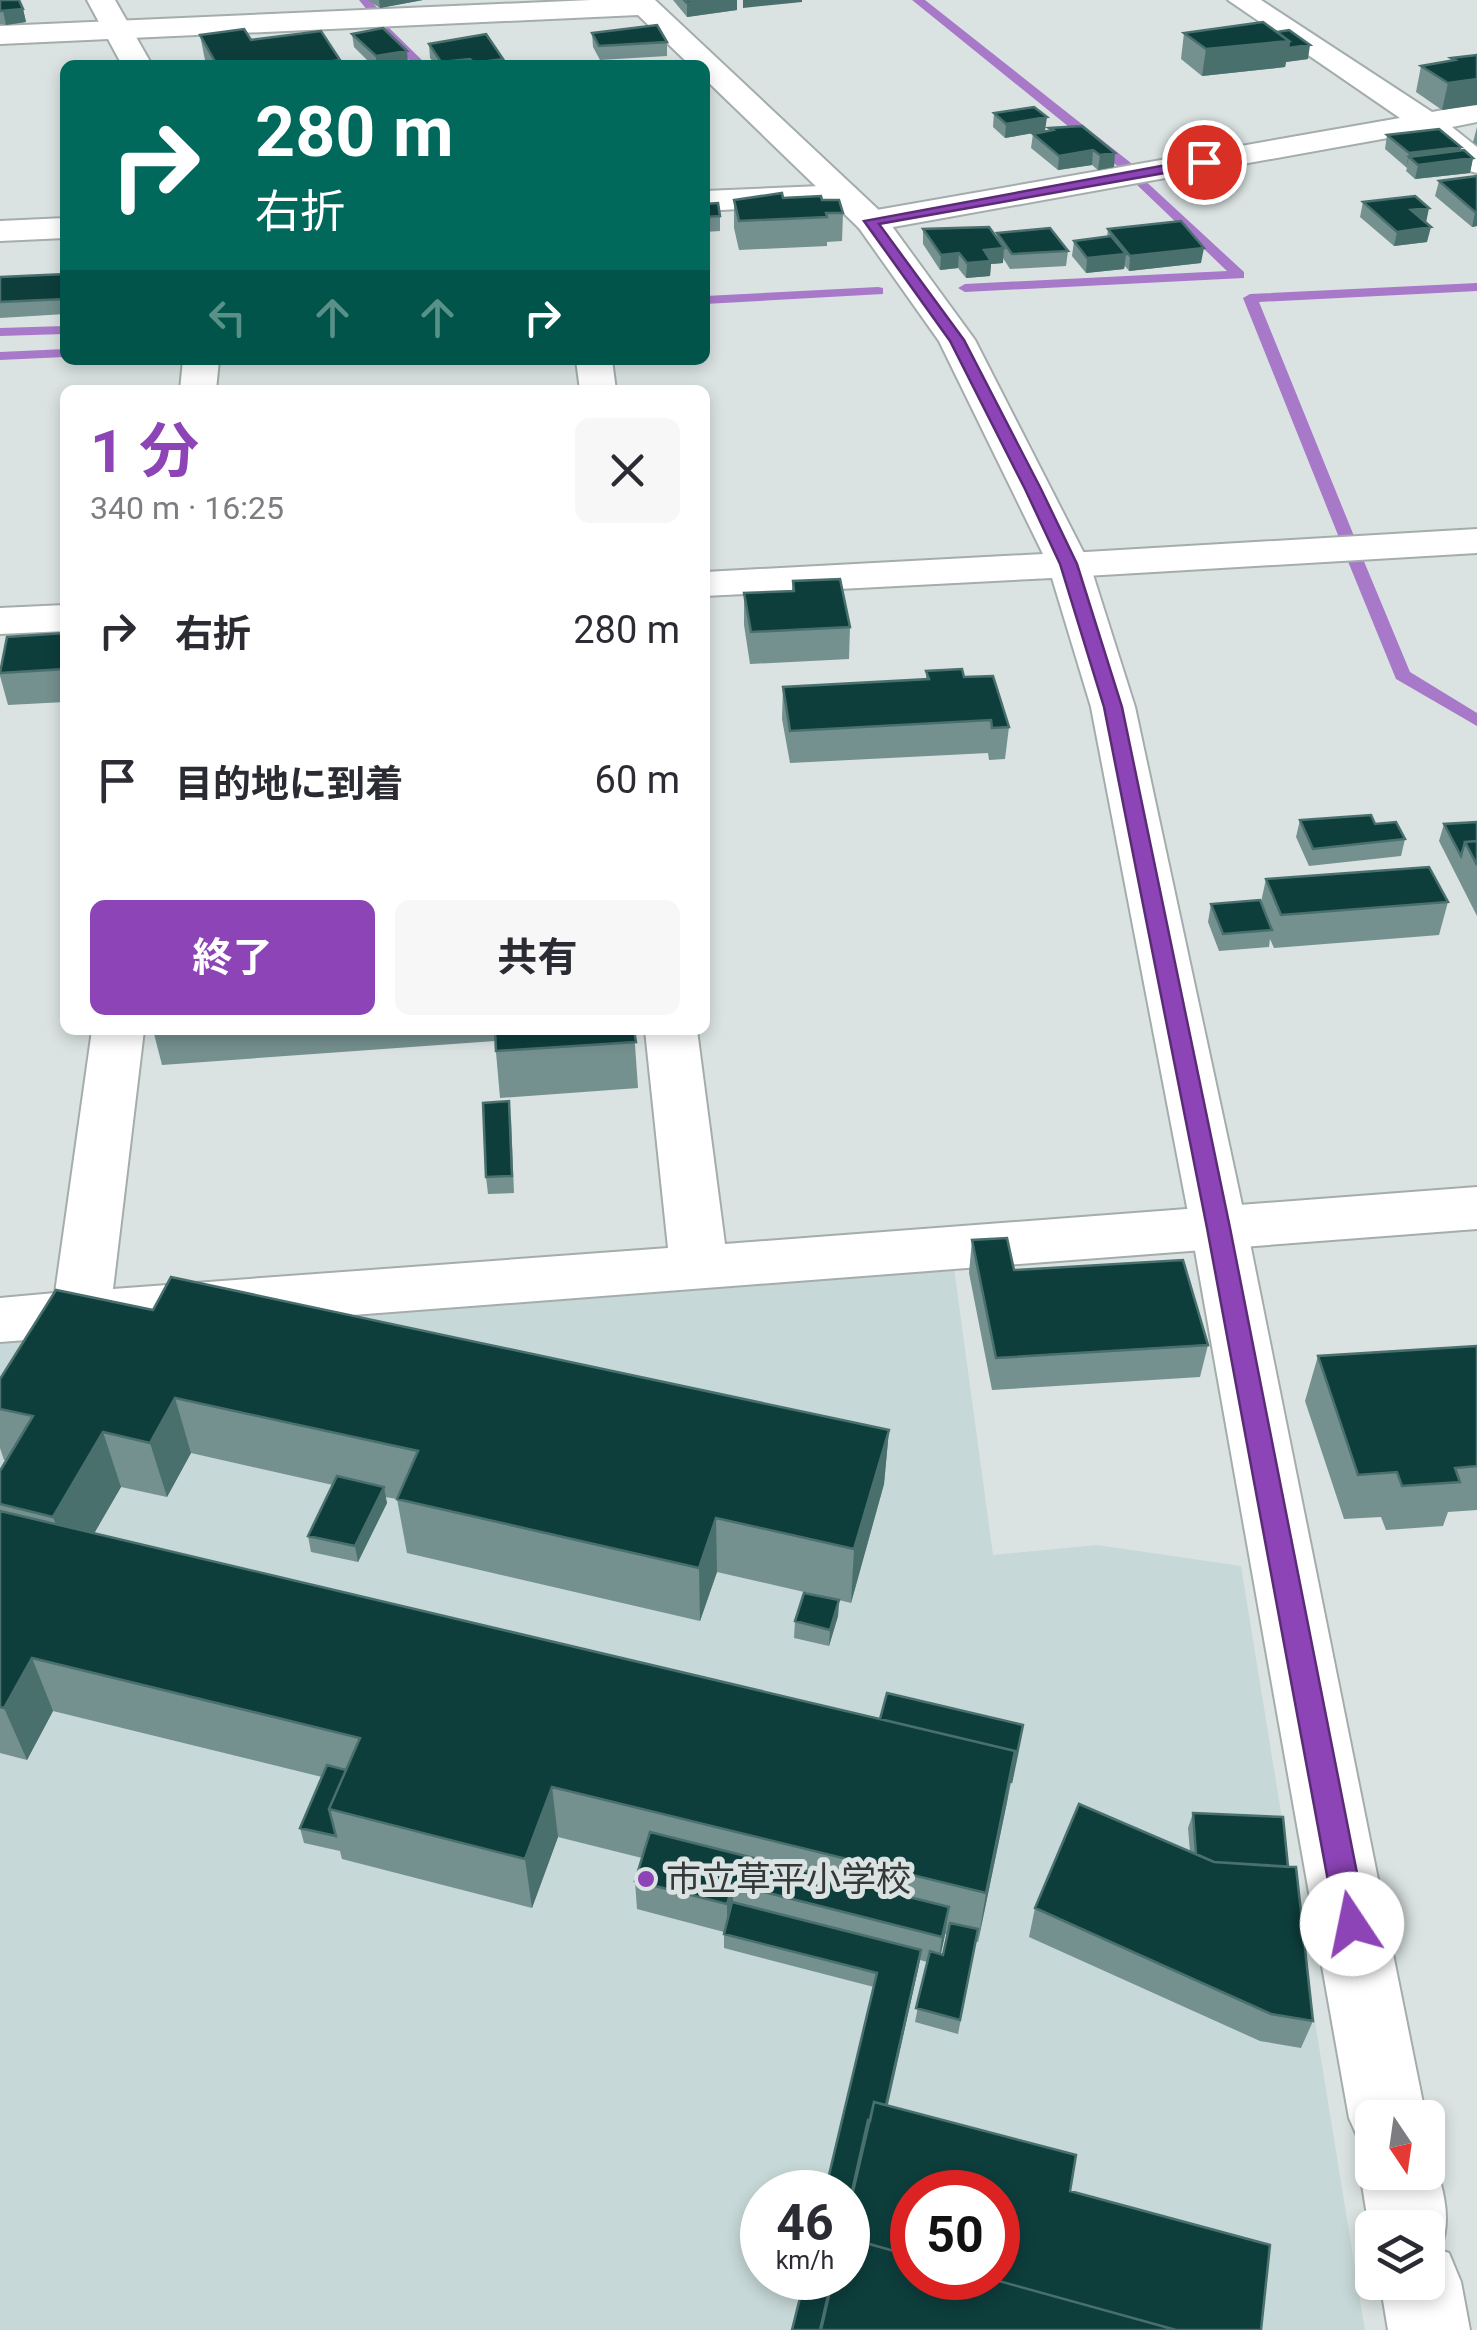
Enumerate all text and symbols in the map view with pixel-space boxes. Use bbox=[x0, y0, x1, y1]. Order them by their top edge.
text: 280 m bbox=[255, 91, 454, 173]
icon: right bbox=[90, 100, 220, 230]
pin bbox=[1162, 120, 1247, 205]
icon: arrive bbox=[1177, 135, 1232, 190]
text: 右折 bbox=[255, 185, 345, 238]
icon: left bbox=[200, 290, 255, 345]
icon: ahead bbox=[305, 290, 360, 345]
icon: ahead bbox=[410, 290, 465, 345]
icon: right bbox=[515, 290, 570, 345]
text: 1 分 bbox=[90, 416, 199, 487]
button: close bbox=[575, 418, 680, 523]
text: 340 m · 16:25 bbox=[90, 489, 284, 527]
icon: right bbox=[90, 603, 145, 658]
text: 280 m bbox=[573, 608, 680, 652]
text: 右折 bbox=[175, 612, 251, 656]
icon: arrive bbox=[90, 753, 145, 808]
text: 60 m bbox=[595, 758, 680, 802]
text: 目的地に到着 bbox=[175, 762, 403, 806]
button: 終了 bbox=[90, 900, 375, 1015]
button: 共有 bbox=[395, 900, 680, 1015]
place label: 市立草平小学校 bbox=[666, 1859, 911, 1900]
marker: 市立草平小学校 bbox=[635, 1868, 657, 1890]
position arrow bbox=[1300, 1872, 1404, 1976]
north arrow bbox=[1355, 2100, 1445, 2190]
map controls bbox=[1355, 2100, 1445, 2300]
speed limit sign: 50 bbox=[890, 2170, 1020, 2300]
text: 46 bbox=[776, 2194, 834, 2252]
button: layers bbox=[1355, 2210, 1445, 2300]
text: km/h bbox=[776, 2246, 834, 2275]

